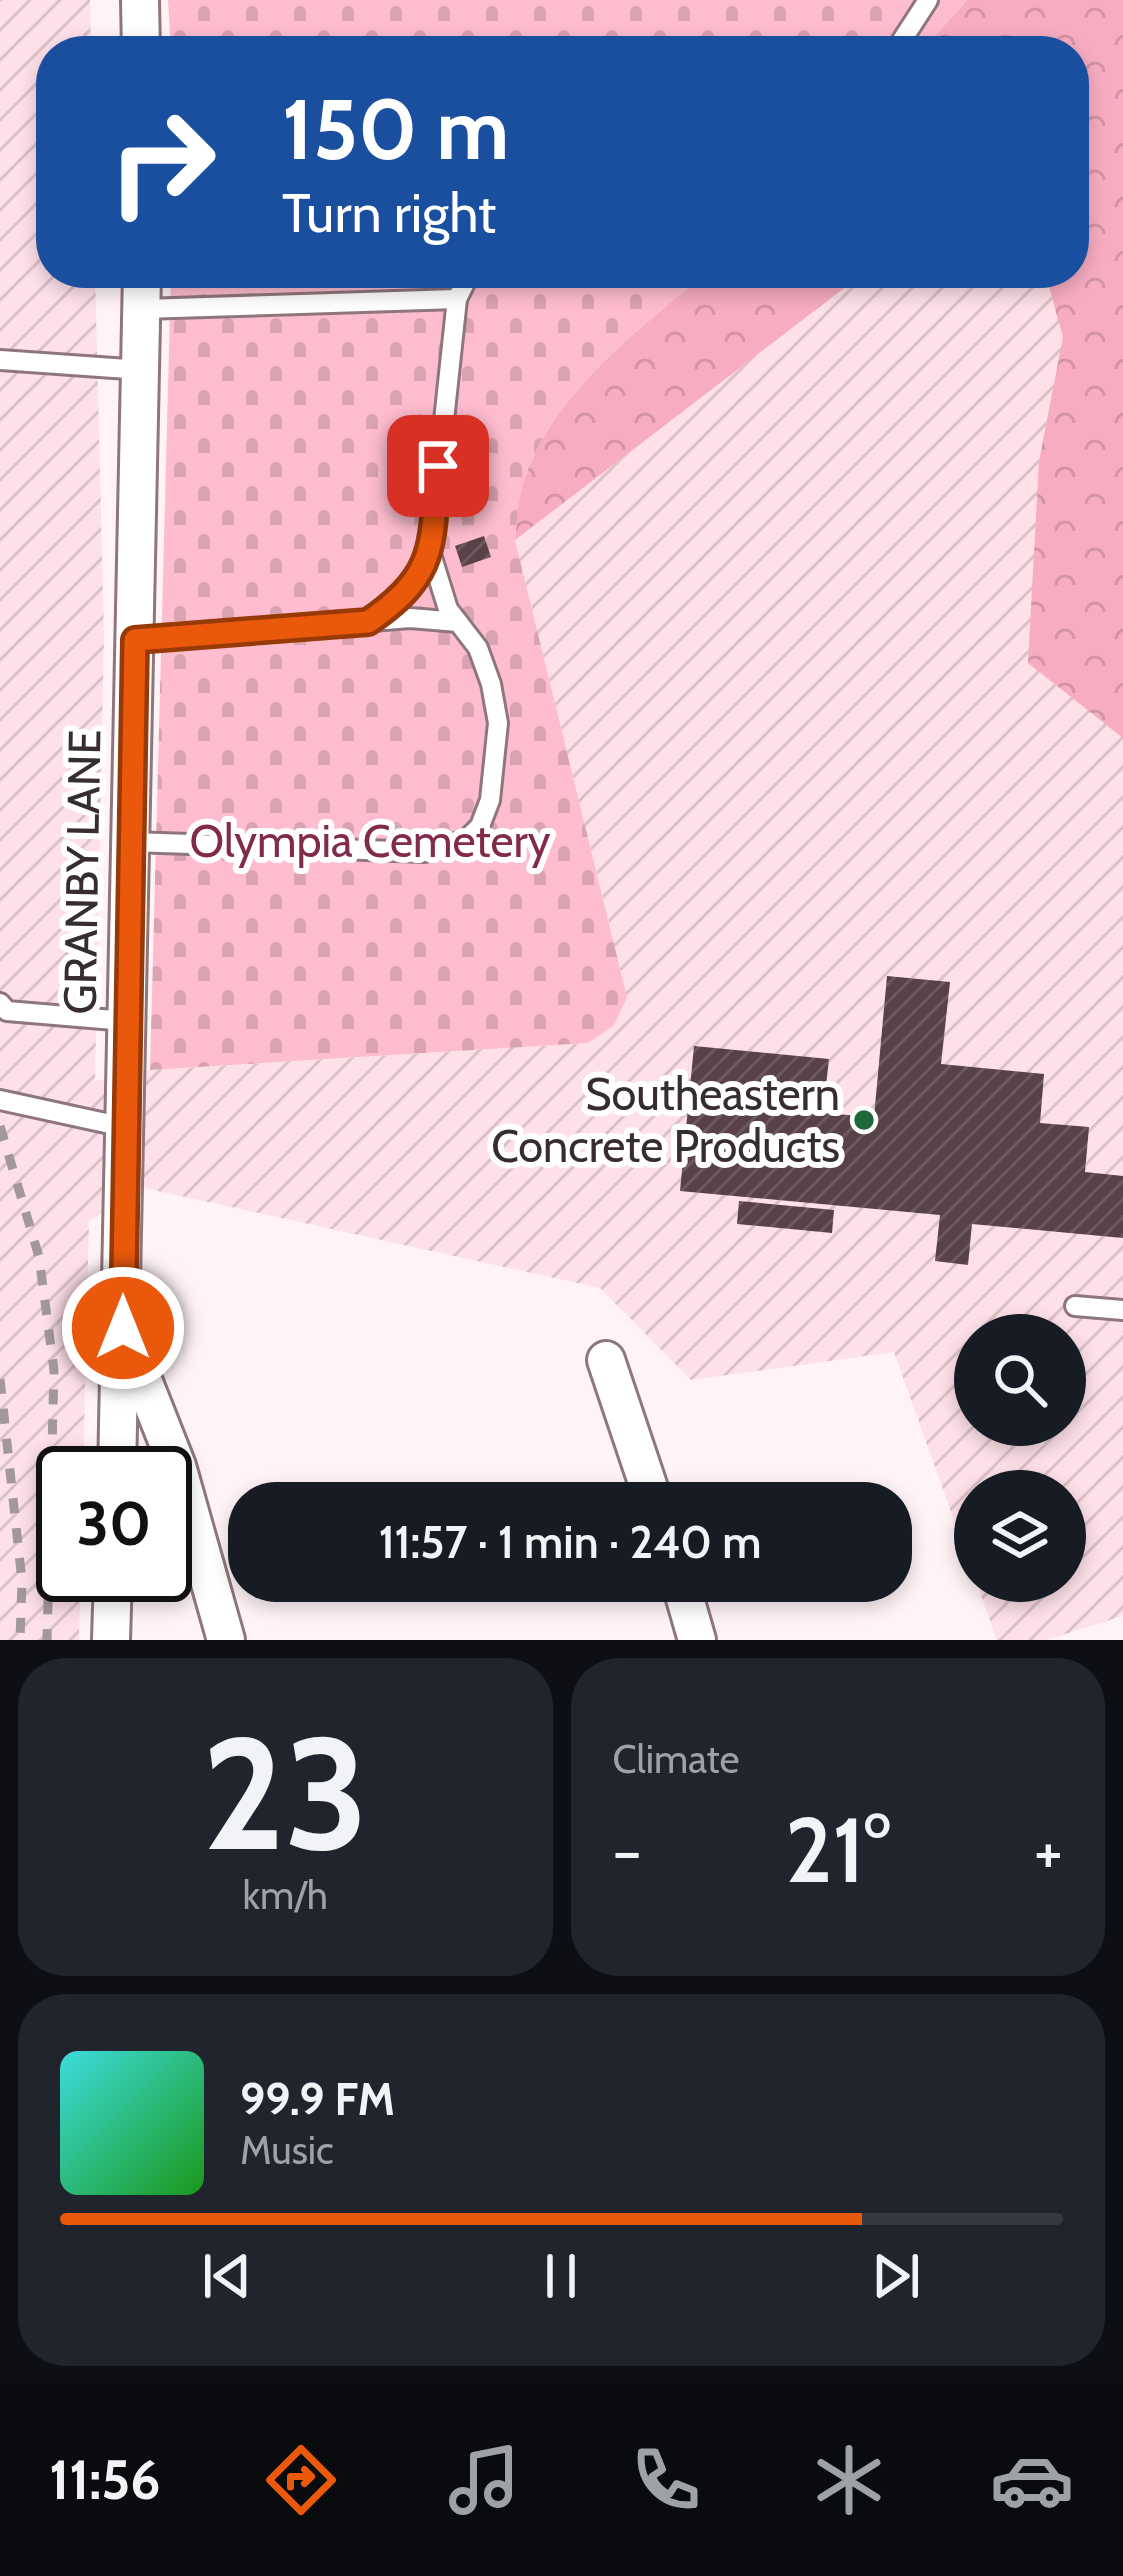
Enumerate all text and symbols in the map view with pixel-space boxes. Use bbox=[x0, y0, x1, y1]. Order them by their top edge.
text: 150 m bbox=[282, 78, 509, 180]
icon: right bbox=[84, 84, 240, 240]
text: Turn right bbox=[282, 180, 496, 246]
pin bbox=[387, 415, 489, 517]
icon: arrive bbox=[405, 433, 471, 499]
street label: GRANBY LANE bbox=[53, 729, 111, 1015]
park label: Olympia Cemetery bbox=[190, 814, 551, 868]
place label: Southeastern Concrete Products bbox=[491, 1067, 840, 1173]
marker: Southeastern Concrete Products bbox=[851, 1107, 877, 1133]
position arrow bbox=[60, 1265, 186, 1391]
map controls bbox=[954, 1314, 1086, 1602]
button: search bbox=[954, 1314, 1086, 1446]
speed limit sign: 30 bbox=[36, 1446, 192, 1602]
button: layers bbox=[954, 1470, 1086, 1602]
text: 11:57 · 1 min · 240 m bbox=[379, 1515, 761, 1569]
text: 23 bbox=[202, 1698, 369, 1888]
text: Climate bbox=[613, 1735, 739, 1783]
text: 21° bbox=[785, 1795, 890, 1905]
text: − bbox=[613, 1810, 642, 1891]
text: + bbox=[1034, 1810, 1063, 1891]
text: km/h bbox=[243, 1871, 328, 1919]
text: 99.9 FM bbox=[240, 2072, 395, 2126]
text: Music bbox=[240, 2126, 334, 2174]
icon: previous bbox=[194, 2243, 260, 2309]
icon: pause bbox=[528, 2243, 594, 2309]
icon: next bbox=[863, 2243, 929, 2309]
icon: directions bbox=[259, 2438, 343, 2522]
icon: music bbox=[442, 2438, 526, 2522]
icon: phone bbox=[624, 2438, 708, 2522]
icon: climate bbox=[807, 2438, 891, 2522]
icon: car bbox=[990, 2438, 1074, 2522]
text: 11:56 bbox=[49, 2447, 161, 2513]

